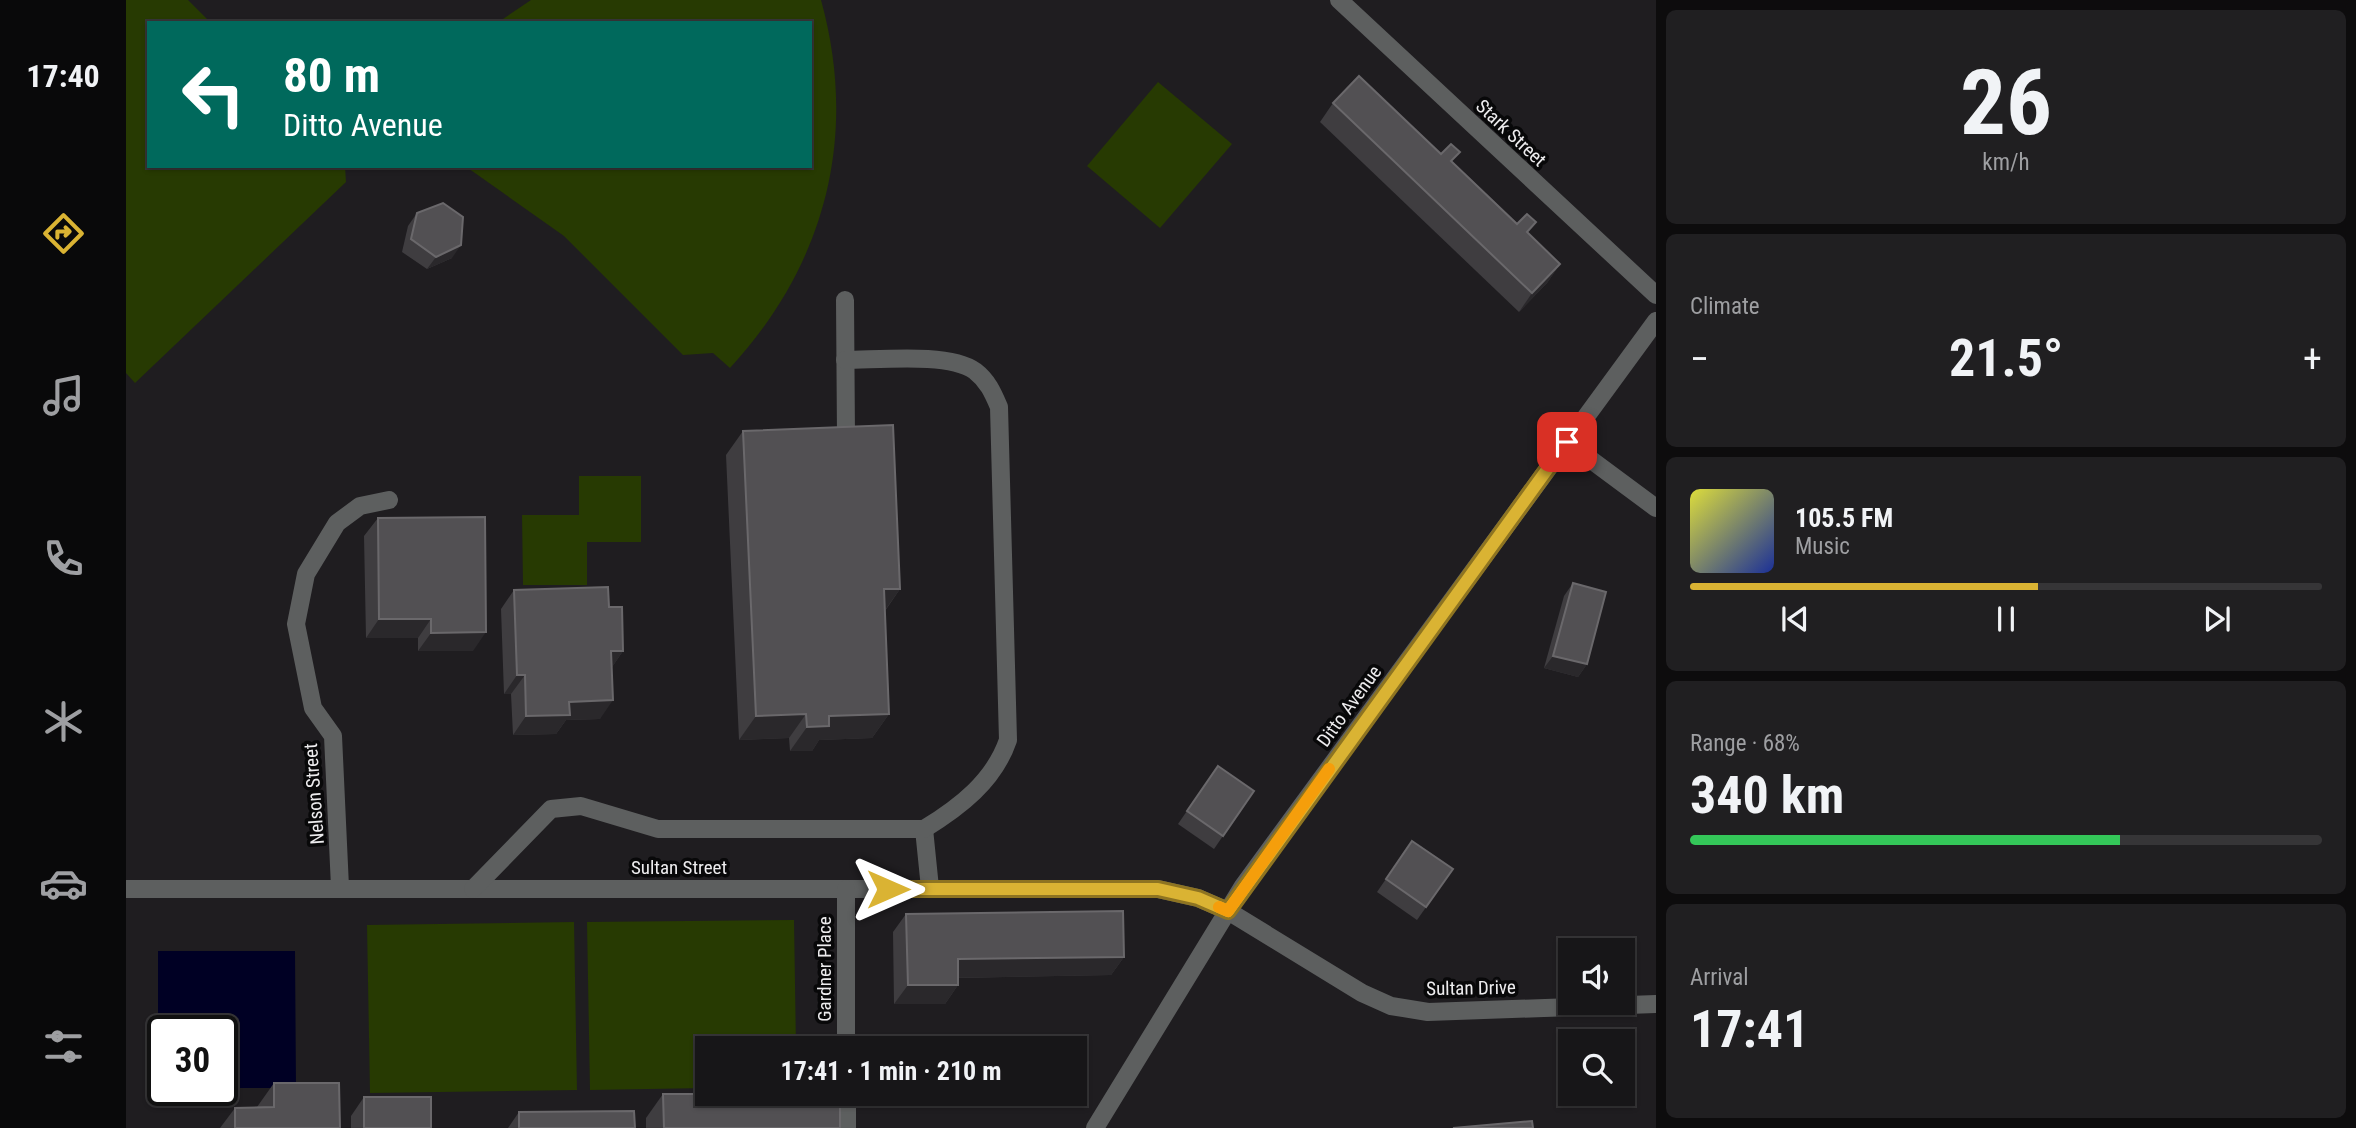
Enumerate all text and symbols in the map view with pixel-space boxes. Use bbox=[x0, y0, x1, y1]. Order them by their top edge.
text: 80 m bbox=[283, 47, 380, 104]
icon: left bbox=[168, 49, 259, 140]
text: 26 bbox=[1960, 50, 2052, 156]
text: 17:40 bbox=[26, 57, 100, 95]
street label: Stark Street bbox=[1471, 95, 1551, 171]
text: Ditto Avenue bbox=[283, 106, 443, 144]
text: km/h bbox=[1982, 149, 2030, 176]
icon: directions bbox=[39, 209, 88, 258]
text: Climate bbox=[1690, 293, 1760, 320]
text: 21.5° bbox=[1949, 328, 2063, 389]
text: − bbox=[1690, 337, 1709, 381]
text: + bbox=[2303, 337, 2322, 381]
icon: music bbox=[39, 371, 88, 420]
pin bbox=[1537, 412, 1597, 472]
icon: arrive bbox=[1548, 423, 1586, 461]
text: 105.5 FM bbox=[1795, 503, 1893, 533]
text: Music bbox=[1795, 533, 1850, 560]
icon: phone bbox=[39, 534, 88, 583]
icon: previous bbox=[1776, 600, 1814, 638]
icon: pause bbox=[1987, 600, 2025, 638]
icon: next bbox=[2198, 600, 2236, 638]
street label: Ditto Avenue bbox=[1312, 661, 1386, 751]
icon: climate bbox=[39, 697, 88, 746]
text: Range · 68% bbox=[1690, 730, 1800, 757]
street label: Nelson Street bbox=[299, 743, 329, 845]
text: 340 km bbox=[1690, 765, 1844, 826]
position arrow bbox=[851, 852, 925, 926]
street label: Sultan Street bbox=[631, 856, 727, 879]
icon: car bbox=[39, 859, 88, 908]
street label: Gardner Place bbox=[813, 916, 836, 1022]
map controls bbox=[1558, 938, 1635, 1106]
button: sound bbox=[1558, 938, 1635, 1015]
text: Arrival bbox=[1690, 964, 1749, 991]
street label: Sultan Drive bbox=[1426, 976, 1516, 1000]
text: 17:41 bbox=[1690, 999, 1809, 1060]
speed limit sign: 30 bbox=[147, 1015, 238, 1106]
icon: filters bbox=[39, 1022, 88, 1071]
button: search bbox=[1558, 1029, 1635, 1106]
text: 17:41 · 1 min · 210 m bbox=[781, 1056, 1001, 1086]

